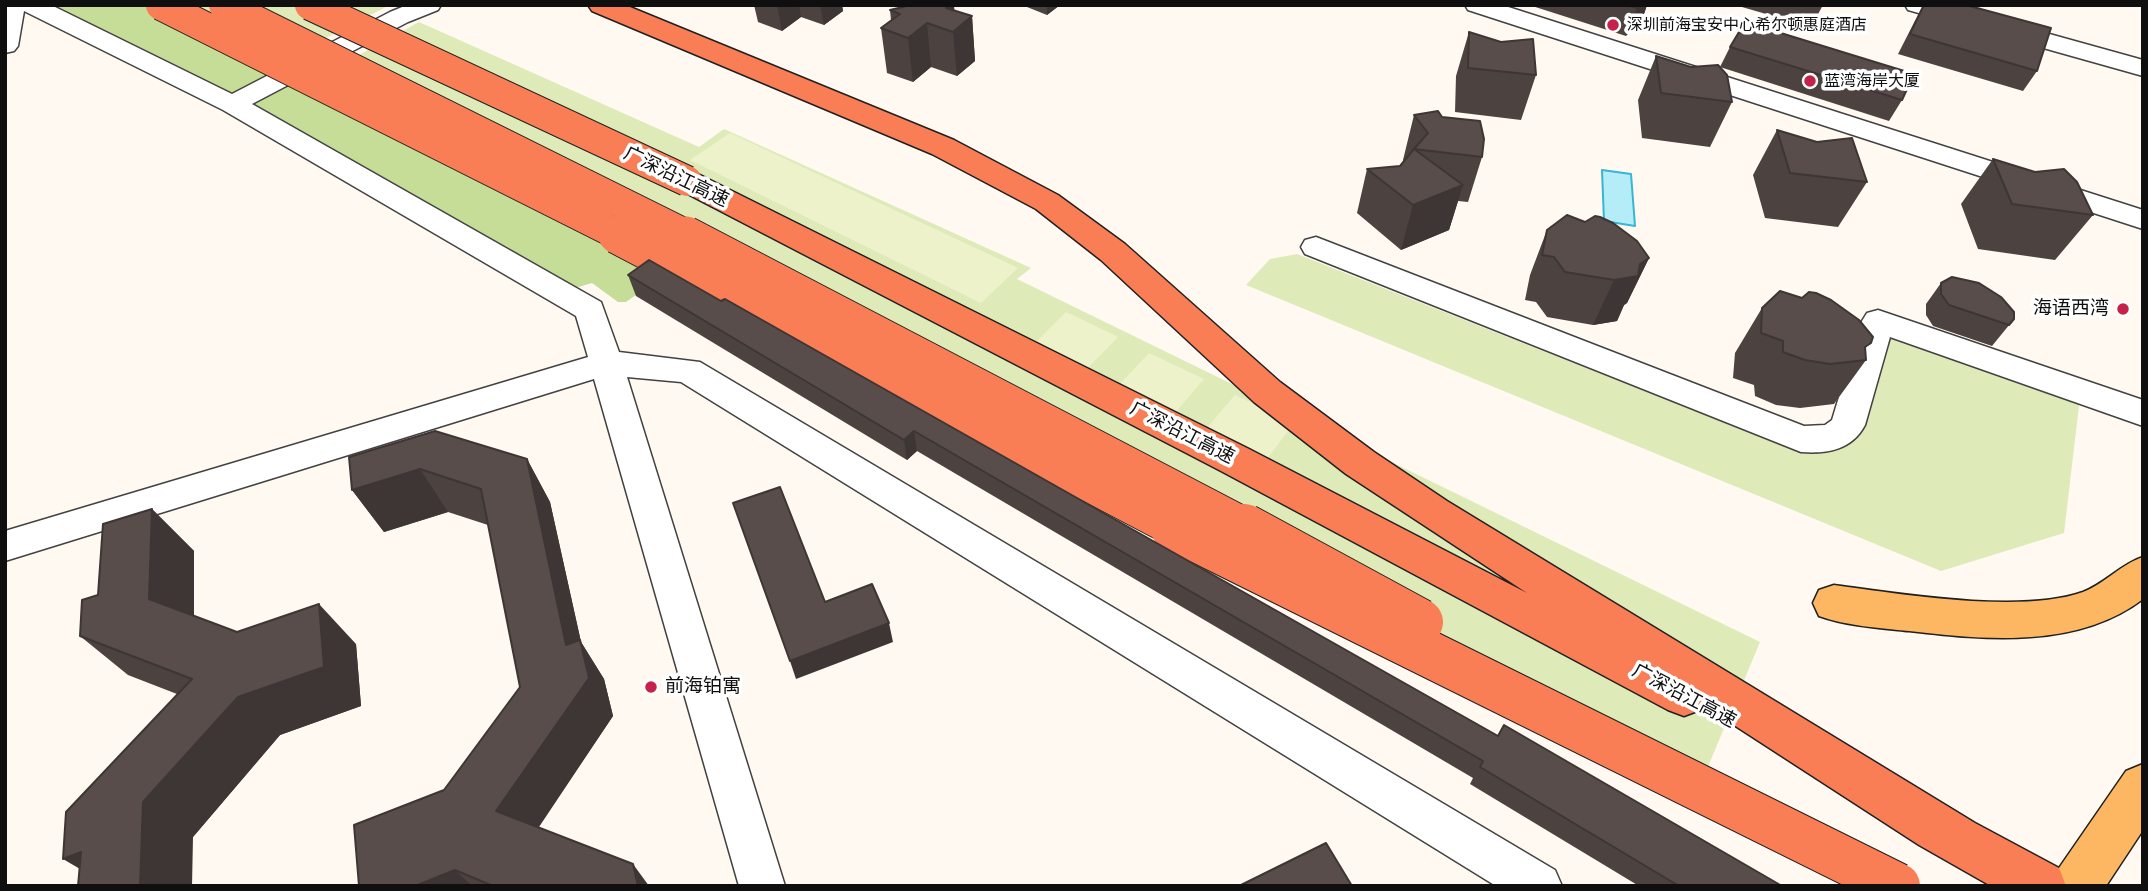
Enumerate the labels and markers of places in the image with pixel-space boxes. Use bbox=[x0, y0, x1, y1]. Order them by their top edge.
place label: 深圳前海宝安中心希尔顿惠庭酒店 bbox=[1627, 15, 1867, 35]
marker: 深圳前海宝安中心希尔顿惠庭酒店 bbox=[1605, 17, 1621, 33]
place label: 蓝湾海岸大厦 bbox=[1824, 71, 1920, 91]
marker: 蓝湾海岸大厦 bbox=[1802, 73, 1818, 89]
place label: 海语西湾 bbox=[2033, 298, 2109, 320]
marker: 海语西湾 bbox=[2115, 301, 2131, 317]
place label: 前海铂寓 bbox=[665, 676, 741, 698]
marker: 前海铂寓 bbox=[643, 679, 659, 695]

